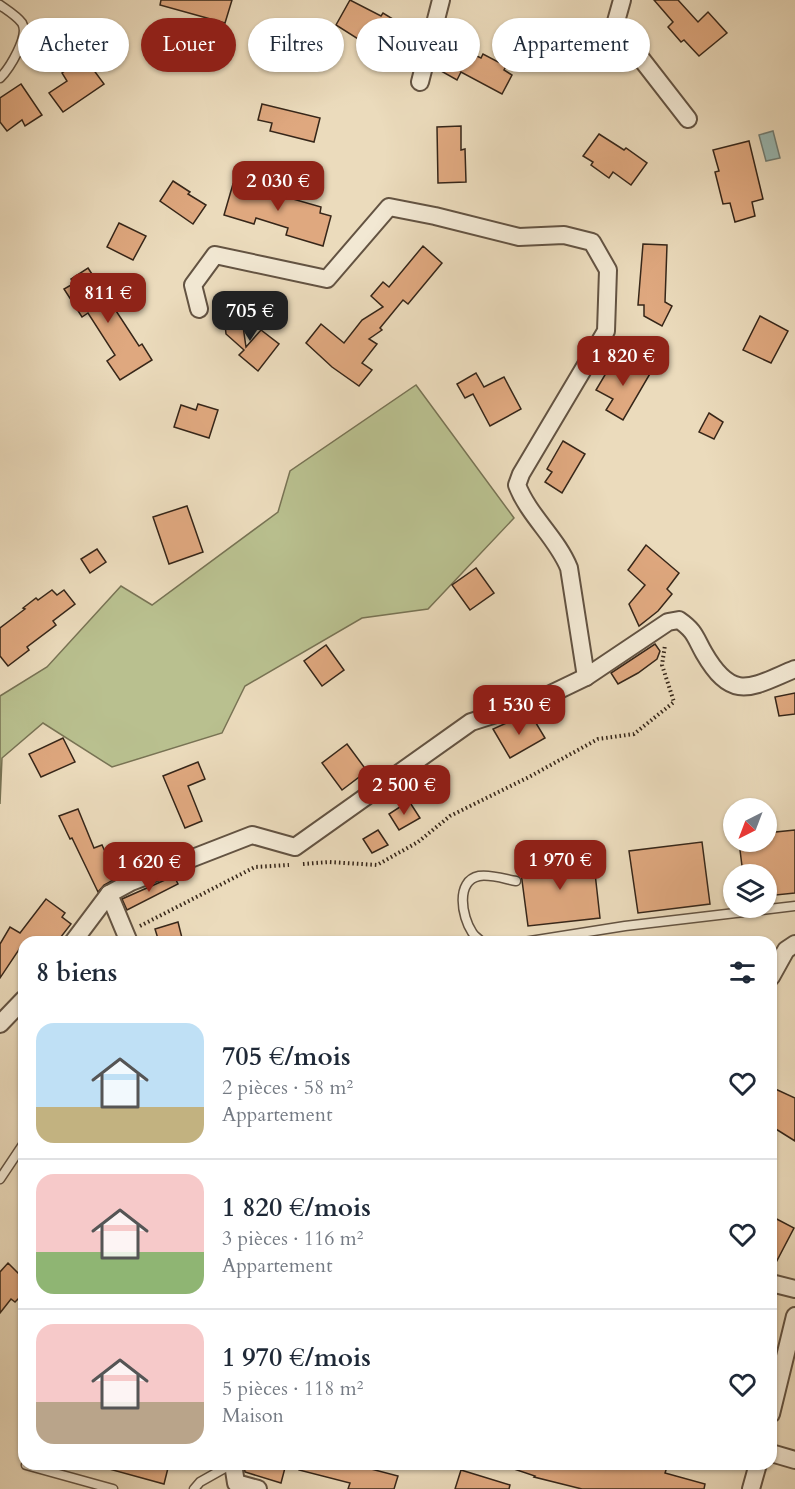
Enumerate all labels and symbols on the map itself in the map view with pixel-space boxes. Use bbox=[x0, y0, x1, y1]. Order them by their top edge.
pin: 2 030 € bbox=[223, 161, 333, 212]
pin: 811 € bbox=[66, 273, 150, 324]
pin: 705 € bbox=[208, 291, 292, 342]
pin: 1 820 € bbox=[568, 336, 678, 387]
pin: 1 530 € bbox=[464, 685, 574, 736]
pin: 2 500 € bbox=[349, 765, 459, 816]
north arrow bbox=[723, 798, 777, 852]
pin: 1 970 € bbox=[505, 840, 615, 891]
pin: 1 620 € bbox=[94, 842, 204, 893]

